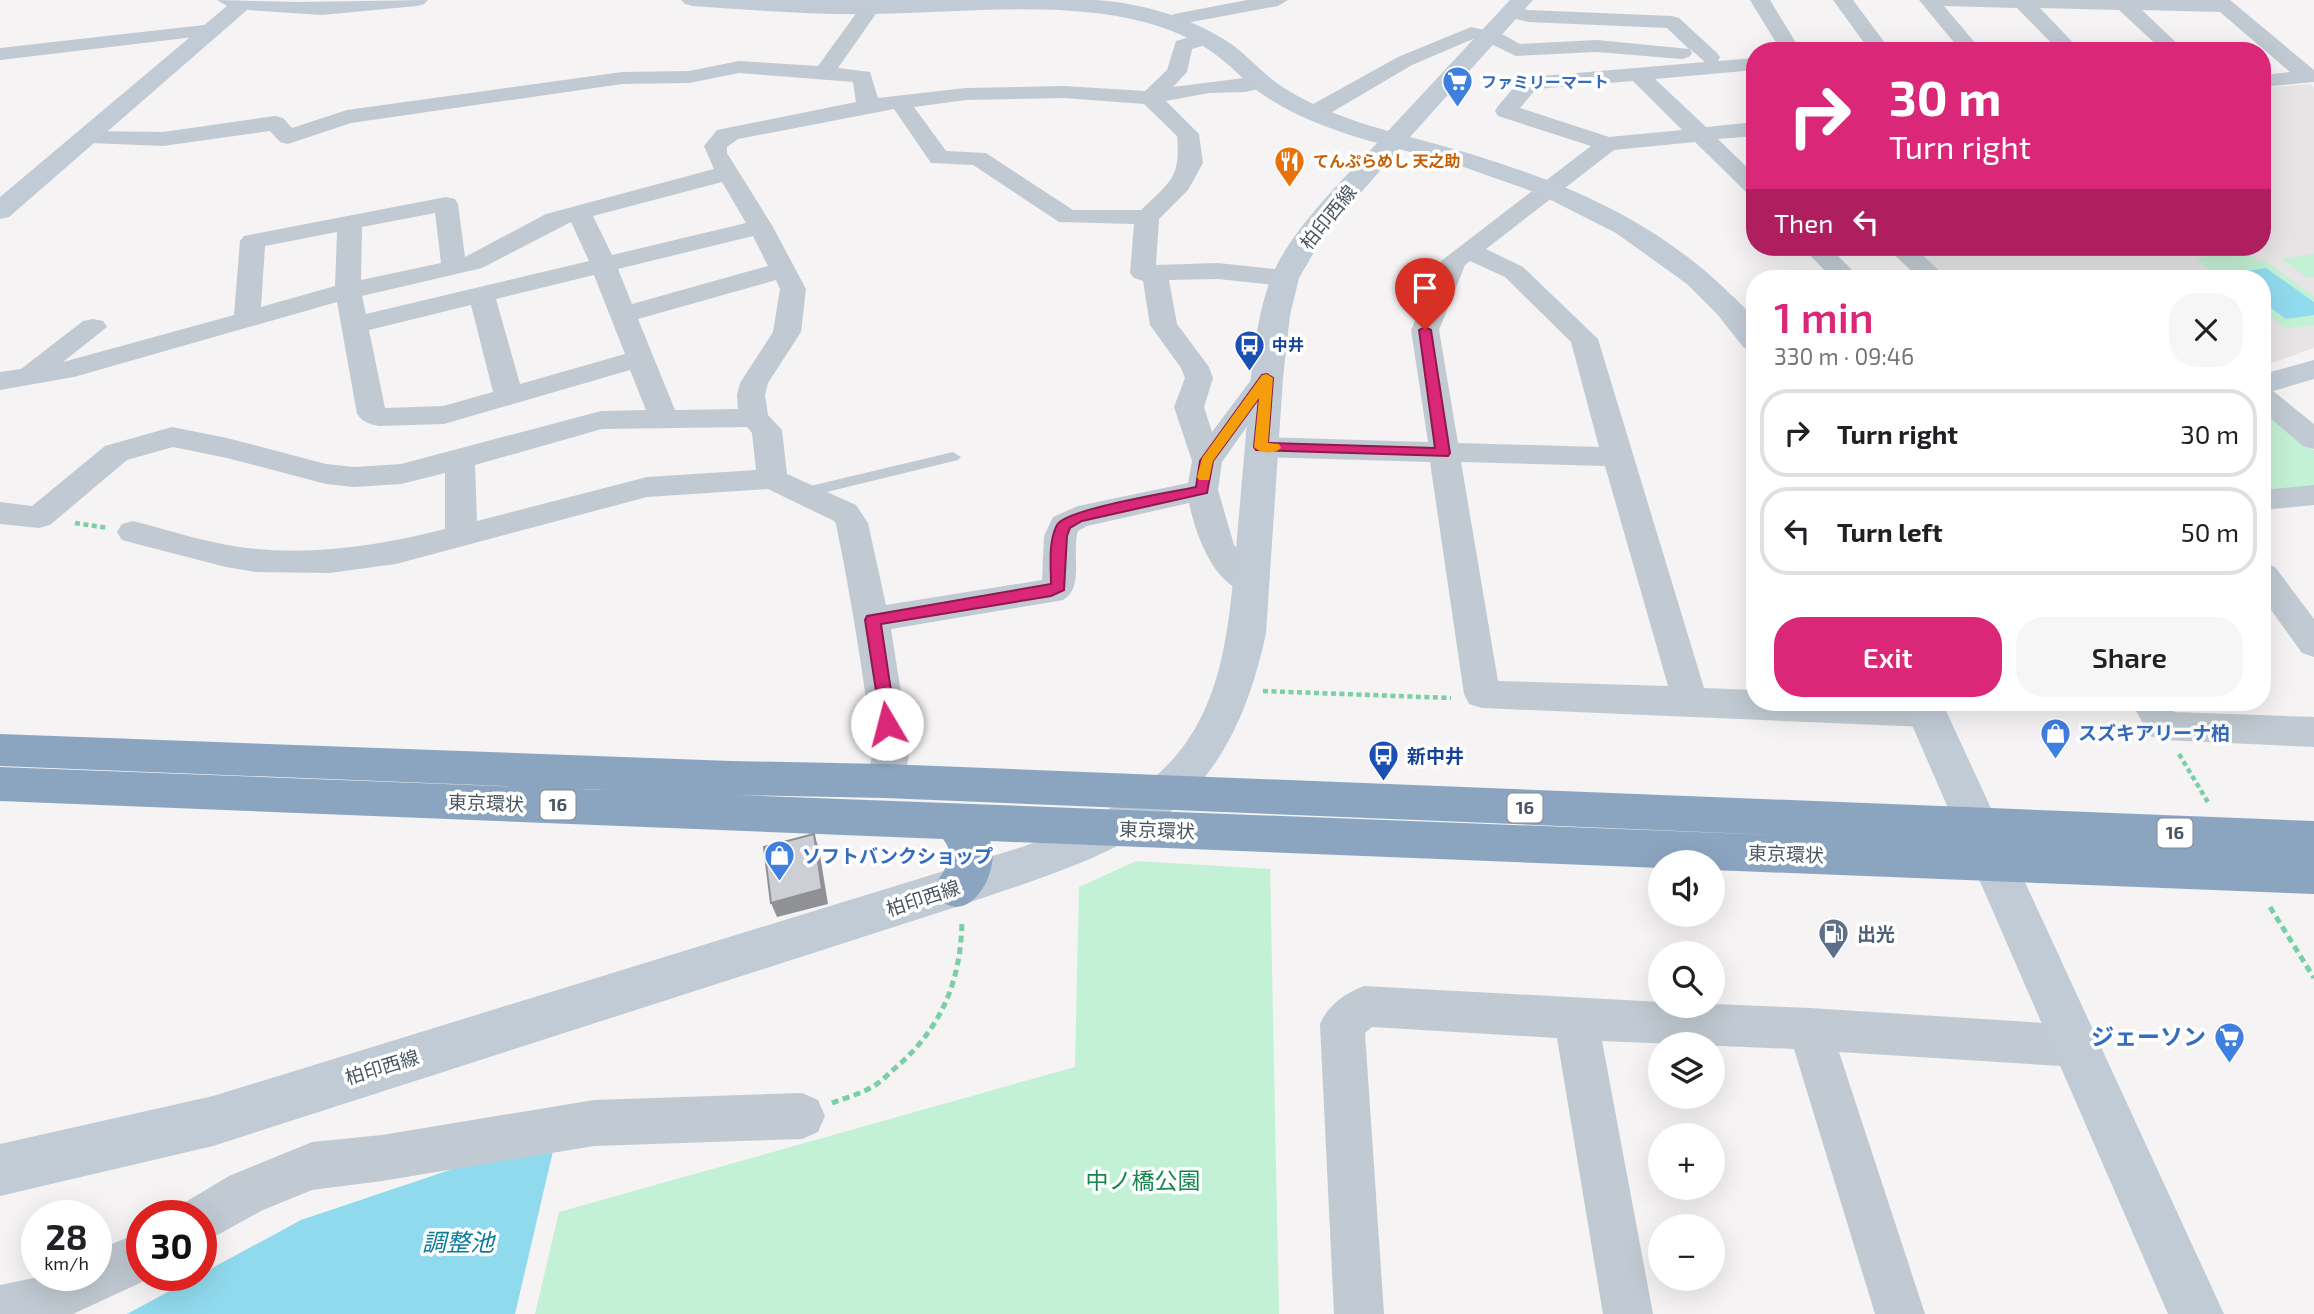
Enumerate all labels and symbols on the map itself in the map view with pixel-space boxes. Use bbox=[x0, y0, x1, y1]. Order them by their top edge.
supermarket icon: ファミリーマート bbox=[1441, 65, 1475, 109]
place label: ファミリーマート bbox=[1481, 72, 1609, 91]
restaurant icon: てんぷらめし 天之助 bbox=[1273, 144, 1307, 188]
place label: てんぷらめし 天之助 bbox=[1313, 151, 1460, 170]
street label: 柏印西線 bbox=[1295, 180, 1360, 253]
pin bbox=[1395, 258, 1455, 330]
bus stop icon: 中井 bbox=[1232, 328, 1266, 372]
place label: 中井 bbox=[1272, 335, 1304, 354]
position arrow bbox=[850, 687, 924, 761]
shop icon: スズキアリーナ柏 bbox=[2038, 716, 2072, 760]
place label: スズキアリーナ柏 bbox=[2078, 721, 2230, 744]
bus stop icon: 新中井 bbox=[1367, 739, 1401, 783]
place label: 新中井 bbox=[1407, 744, 1464, 767]
street label: 東京環状 bbox=[448, 790, 524, 815]
road number: 16 bbox=[540, 790, 576, 820]
road number: 16 bbox=[1508, 794, 1542, 822]
street label: 東京環状 bbox=[1119, 817, 1195, 842]
road number: 16 bbox=[2158, 818, 2192, 848]
shop icon: ソフトバンクショップ bbox=[762, 839, 796, 883]
street label: 東京環状 bbox=[1748, 841, 1824, 866]
place label: ソフトバンクショップ bbox=[802, 844, 993, 867]
street label: 柏印西線 bbox=[883, 875, 963, 920]
fuel station icon: 出光 bbox=[1817, 917, 1851, 961]
place label: 出光 bbox=[1857, 922, 1895, 945]
supermarket icon: ジェーソン bbox=[2212, 1020, 2246, 1064]
place label: ジェーソン bbox=[2091, 1022, 2206, 1050]
street label: 柏印西線 bbox=[342, 1044, 422, 1089]
park label: 中ノ橋公園 bbox=[1086, 1166, 1201, 1194]
speed limit sign: 30 bbox=[126, 1200, 217, 1291]
water label: 調整池 bbox=[422, 1227, 496, 1256]

